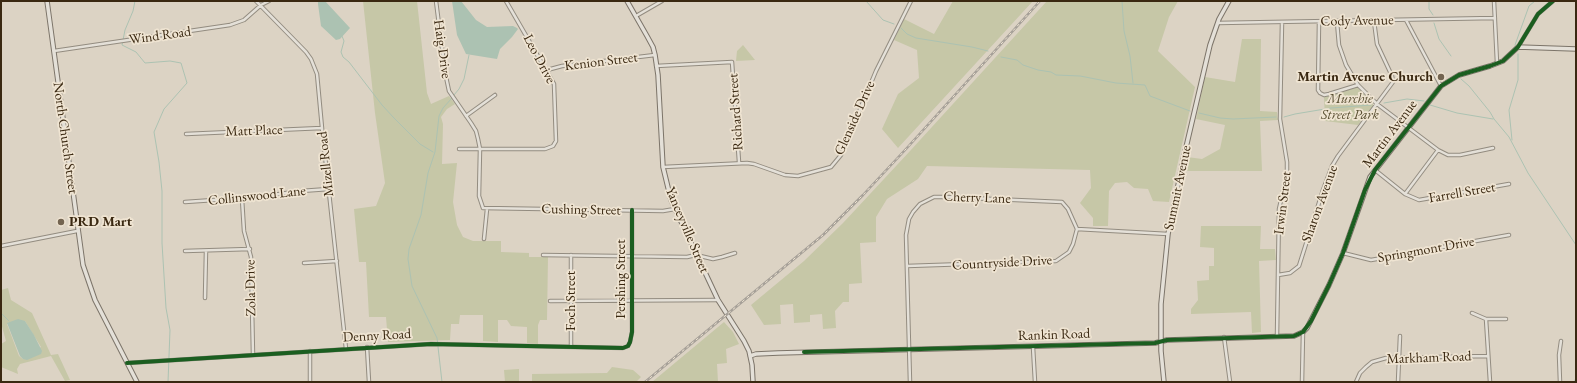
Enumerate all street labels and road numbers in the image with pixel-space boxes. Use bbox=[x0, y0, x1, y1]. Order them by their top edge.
street label: Cody Avenue bbox=[1320, 12, 1394, 30]
street label: Haig Drive bbox=[430, 19, 454, 79]
street label: Wind Road bbox=[128, 23, 192, 49]
street label: Leo Drive bbox=[519, 32, 559, 86]
street label: Kenion Street bbox=[563, 49, 639, 75]
street label: Richard Street bbox=[725, 73, 747, 151]
street label: Glenside Drive bbox=[831, 78, 879, 158]
street label: North Church Street bbox=[49, 81, 81, 195]
street label: Martin Avenue bbox=[1359, 97, 1421, 171]
street label: Matt Place bbox=[225, 122, 283, 140]
street label: Mizell Road bbox=[314, 130, 338, 198]
street label: Summit Avenue bbox=[1161, 144, 1195, 232]
street label: Sharon Avenue bbox=[1298, 163, 1342, 245]
street label: Irwin Street bbox=[1271, 171, 1295, 235]
street label: Farrell Street bbox=[1427, 179, 1497, 207]
street label: Collinswood Lane bbox=[207, 183, 307, 209]
street label: Yanceyville Street bbox=[661, 184, 713, 276]
street label: Cherry Lane bbox=[943, 188, 1011, 208]
street label: Cushing Street bbox=[541, 201, 621, 219]
street label: Springmont Drive bbox=[1376, 233, 1476, 267]
street label: Pershing Street bbox=[613, 239, 629, 319]
street label: Countryside Drive bbox=[952, 252, 1052, 274]
street label: Zola Drive bbox=[242, 259, 260, 317]
street label: Foch Street bbox=[563, 271, 579, 331]
street label: Rankin Road bbox=[1018, 325, 1090, 345]
street label: Denny Road bbox=[342, 326, 412, 346]
street label: Markham Road bbox=[1386, 348, 1472, 368]

